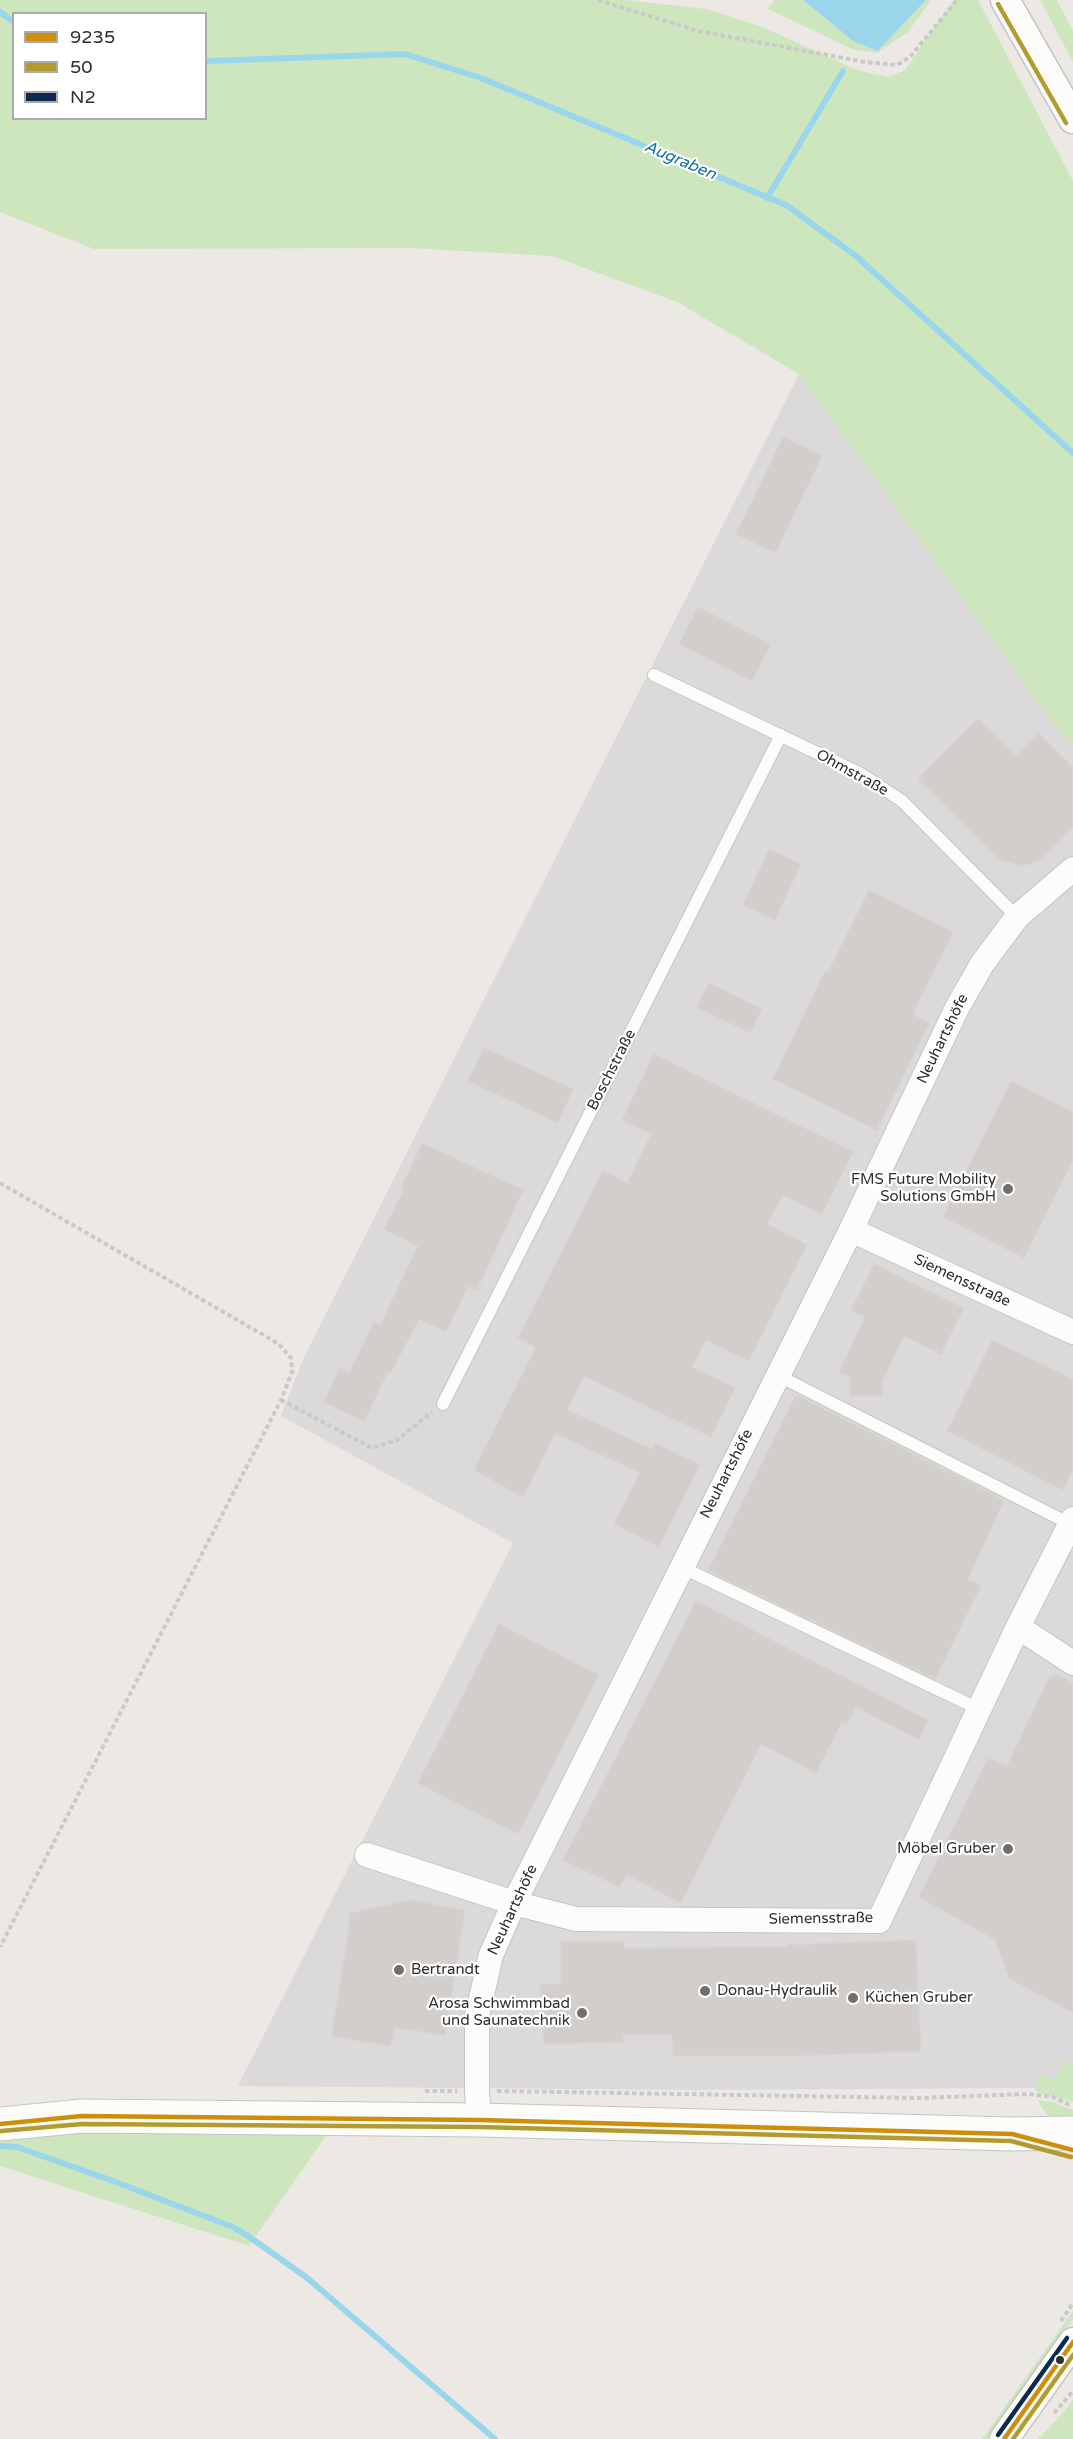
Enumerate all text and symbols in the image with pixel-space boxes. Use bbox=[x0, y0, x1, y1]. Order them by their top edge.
legend bbox=[12, 12, 207, 120]
text: 9235 bbox=[70, 26, 115, 48]
text: 50 bbox=[70, 56, 93, 78]
text: N2 bbox=[70, 86, 96, 108]
water label: Augraben bbox=[641, 137, 719, 185]
street label: Ohmstraße bbox=[813, 746, 891, 800]
street label: Neuhartshöfe bbox=[914, 991, 972, 1087]
street label: Boschstraße bbox=[584, 1027, 640, 1113]
place label: FMS Future Mobility Solutions GmbH bbox=[851, 1171, 996, 1206]
marker: FMS Future Mobility Solutions GmbH bbox=[1001, 1182, 1015, 1196]
street label: Siemensstraße bbox=[911, 1251, 1013, 1311]
street label: Neuhartshöfe bbox=[697, 1426, 757, 1522]
place label: Möbel Gruber bbox=[897, 1840, 996, 1858]
marker: Möbel Gruber bbox=[1001, 1842, 1015, 1856]
street label: Neuhartshöfe bbox=[484, 1862, 542, 1958]
street label: Siemensstraße bbox=[769, 1909, 873, 1929]
place label: Bertrandt bbox=[411, 1961, 480, 1979]
marker: Bertrandt bbox=[392, 1963, 406, 1977]
place label: Donau-Hydraulik bbox=[717, 1982, 837, 2000]
marker: Donau-Hydraulik bbox=[698, 1984, 712, 1998]
place label: Küchen Gruber bbox=[865, 1989, 973, 2007]
marker: Küchen Gruber bbox=[846, 1991, 860, 2005]
place label: Arosa Schwimmbad und Saunatechnik bbox=[428, 1995, 570, 2030]
marker: Arosa Schwimmbad und Saunatechnik bbox=[575, 2006, 589, 2020]
unlabelled marker bbox=[1054, 2354, 1066, 2366]

